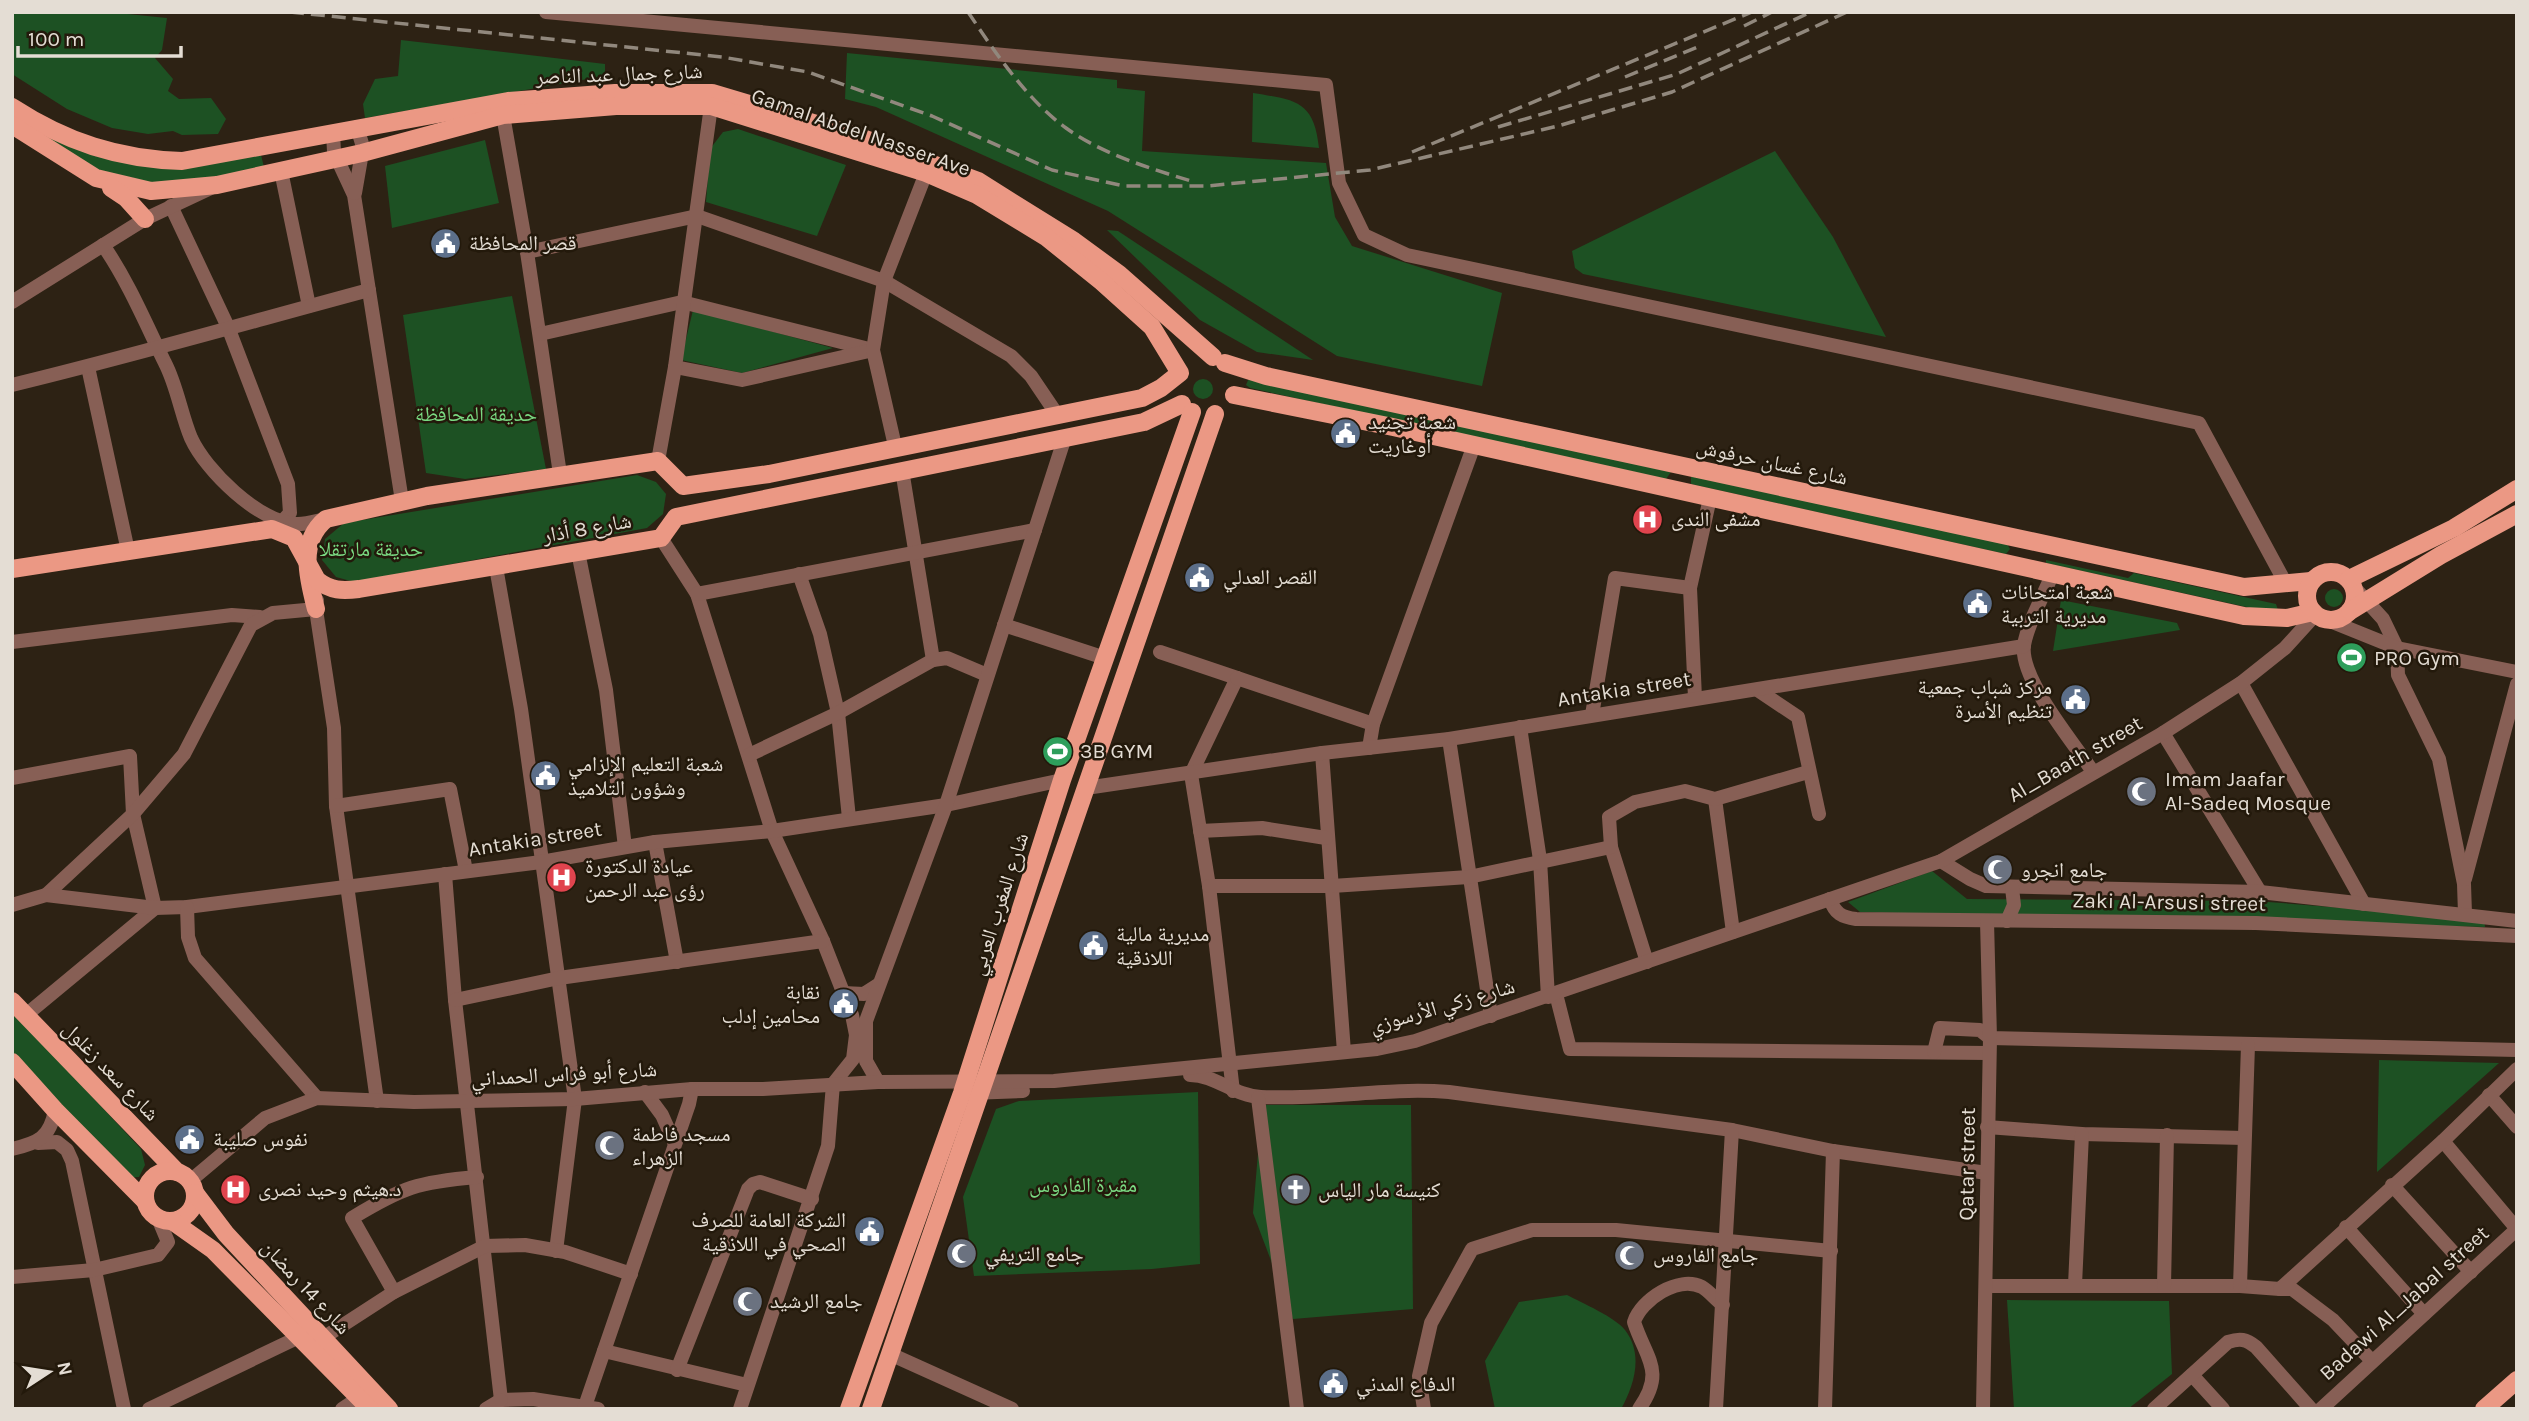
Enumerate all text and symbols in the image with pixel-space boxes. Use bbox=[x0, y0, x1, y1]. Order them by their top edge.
scale bar bbox=[18, 14, 180, 58]
text: 100 m bbox=[28, 27, 85, 51]
street label: شارع جمال عبد الناصر bbox=[534, 59, 703, 90]
street label: Gamal Abdel Nasser Ave bbox=[748, 83, 974, 181]
public building icon: قصر المحافظة bbox=[429, 226, 463, 260]
place label: قصر المحافظة bbox=[469, 231, 577, 255]
park label: حديقة المحافظة bbox=[415, 402, 537, 426]
place label: شعبة تجنيد أوغاريت bbox=[1368, 410, 1456, 458]
public building icon: شعبة تجنيد أوغاريت bbox=[1328, 417, 1362, 451]
street label: شارع غسان حرفوش bbox=[1694, 434, 1850, 491]
hospital icon: مشفى الندى bbox=[1631, 502, 1665, 536]
place label: مشفى الندى bbox=[1671, 507, 1761, 532]
street label: شارع 8 أذار bbox=[540, 508, 633, 549]
park label: حديقة مارتقلا bbox=[319, 537, 423, 561]
public building icon: القصر العدلي bbox=[1183, 560, 1217, 594]
place label: القصر العدلي bbox=[1223, 565, 1317, 593]
place label: شعبة امتحانات مديرية التربية bbox=[2001, 580, 2113, 628]
public building icon: شعبة امتحانات مديرية التربية bbox=[1961, 587, 1995, 621]
sports icon: PRO Gym bbox=[2334, 641, 2368, 675]
place label: PRO Gym bbox=[2374, 646, 2460, 670]
street label: Antakia street bbox=[1556, 667, 1693, 711]
place label: مركز شباب جمعية تنظيم الأسرة bbox=[1918, 675, 2052, 725]
public building icon: مركز شباب جمعية تنظيم الأسرة bbox=[2058, 682, 2092, 716]
street label: Al_Baath street bbox=[2004, 711, 2146, 807]
sports icon: 3B GYM bbox=[1040, 734, 1074, 768]
place label: 3B GYM bbox=[1080, 739, 1153, 763]
place label: شعبة التعليم الإلزامي وشؤون التلاميذ bbox=[568, 752, 723, 800]
public building icon: شعبة التعليم الإلزامي وشؤون التلاميذ bbox=[528, 759, 562, 793]
place label: Imam Jaafar Al-Sadeq Mosque bbox=[2165, 767, 2331, 815]
mosque icon: Imam Jaafar Al-Sadeq Mosque bbox=[2125, 774, 2159, 808]
street label: Antakia street bbox=[467, 817, 604, 861]
street label: شارع المغرب العربي bbox=[965, 830, 1037, 980]
mosque icon: جامع انجرو bbox=[1981, 853, 2015, 887]
place label: عيادة الدكتورة رؤى عبد الرحمن bbox=[585, 854, 705, 903]
place label: جامع انجرو bbox=[2021, 858, 2107, 883]
hospital icon: عيادة الدكتورة رؤى عبد الرحمن bbox=[545, 861, 579, 895]
street label: Zaki Al-Arsusi street bbox=[2072, 888, 2266, 916]
place label: مديرية مالية اللاذقية bbox=[1116, 922, 1209, 970]
public building icon: مديرية مالية اللاذقية bbox=[1076, 929, 1110, 963]
street label: شارع زكي الأرسوزي bbox=[1367, 974, 1519, 1042]
place label: نقابة محامين إدلب bbox=[721, 980, 820, 1030]
public building icon: نقابة محامين إدلب bbox=[826, 987, 860, 1021]
street label: شارع سعد زغلول bbox=[57, 1016, 164, 1126]
street label: شارع أبو فراس الحمداني bbox=[470, 1056, 658, 1095]
street label: Qatar street bbox=[1954, 1107, 1980, 1221]
public building icon: نفوس صليبة bbox=[173, 1122, 207, 1156]
place label: مسجد فاطمة الزهراء bbox=[632, 1122, 731, 1170]
place label: نفوس صليبة bbox=[213, 1127, 308, 1152]
mosque icon: مسجد فاطمة الزهراء bbox=[592, 1129, 626, 1163]
hospital icon: د.هيثم وحيد نصرى bbox=[218, 1172, 252, 1206]
park label: مقبرة الفاروس bbox=[1029, 1173, 1137, 1198]
church icon: كنيسة مار الياس bbox=[1278, 1173, 1312, 1207]
place label: د.هيثم وحيد نصرى bbox=[258, 1177, 402, 1203]
place label: كنيسة مار الياس bbox=[1318, 1178, 1441, 1203]
place label: الشركة العامة للصرف الصحي في اللاذقية bbox=[691, 1208, 846, 1260]
public building icon: الشركة العامة للصرف الصحي في اللاذقية bbox=[852, 1215, 886, 1249]
street label: Badawi Al_Jabal street bbox=[2315, 1221, 2494, 1385]
street label: شارع 14 رمضان bbox=[255, 1235, 356, 1340]
mosque icon: جامع التريفي bbox=[945, 1237, 979, 1271]
mosque icon: جامع الفاروس bbox=[1613, 1238, 1647, 1272]
place label: جامع التريفي bbox=[985, 1242, 1084, 1270]
place label: جامع الفاروس bbox=[1653, 1243, 1758, 1268]
mosque icon: جامع الرشيد bbox=[730, 1284, 764, 1318]
place label: جامع الرشيد bbox=[770, 1289, 863, 1314]
north arrow bbox=[14, 1337, 84, 1407]
text: N bbox=[52, 1360, 77, 1378]
public building icon: الدفاع المدني bbox=[1316, 1367, 1350, 1401]
place label: الدفاع المدني bbox=[1356, 1372, 1456, 1400]

